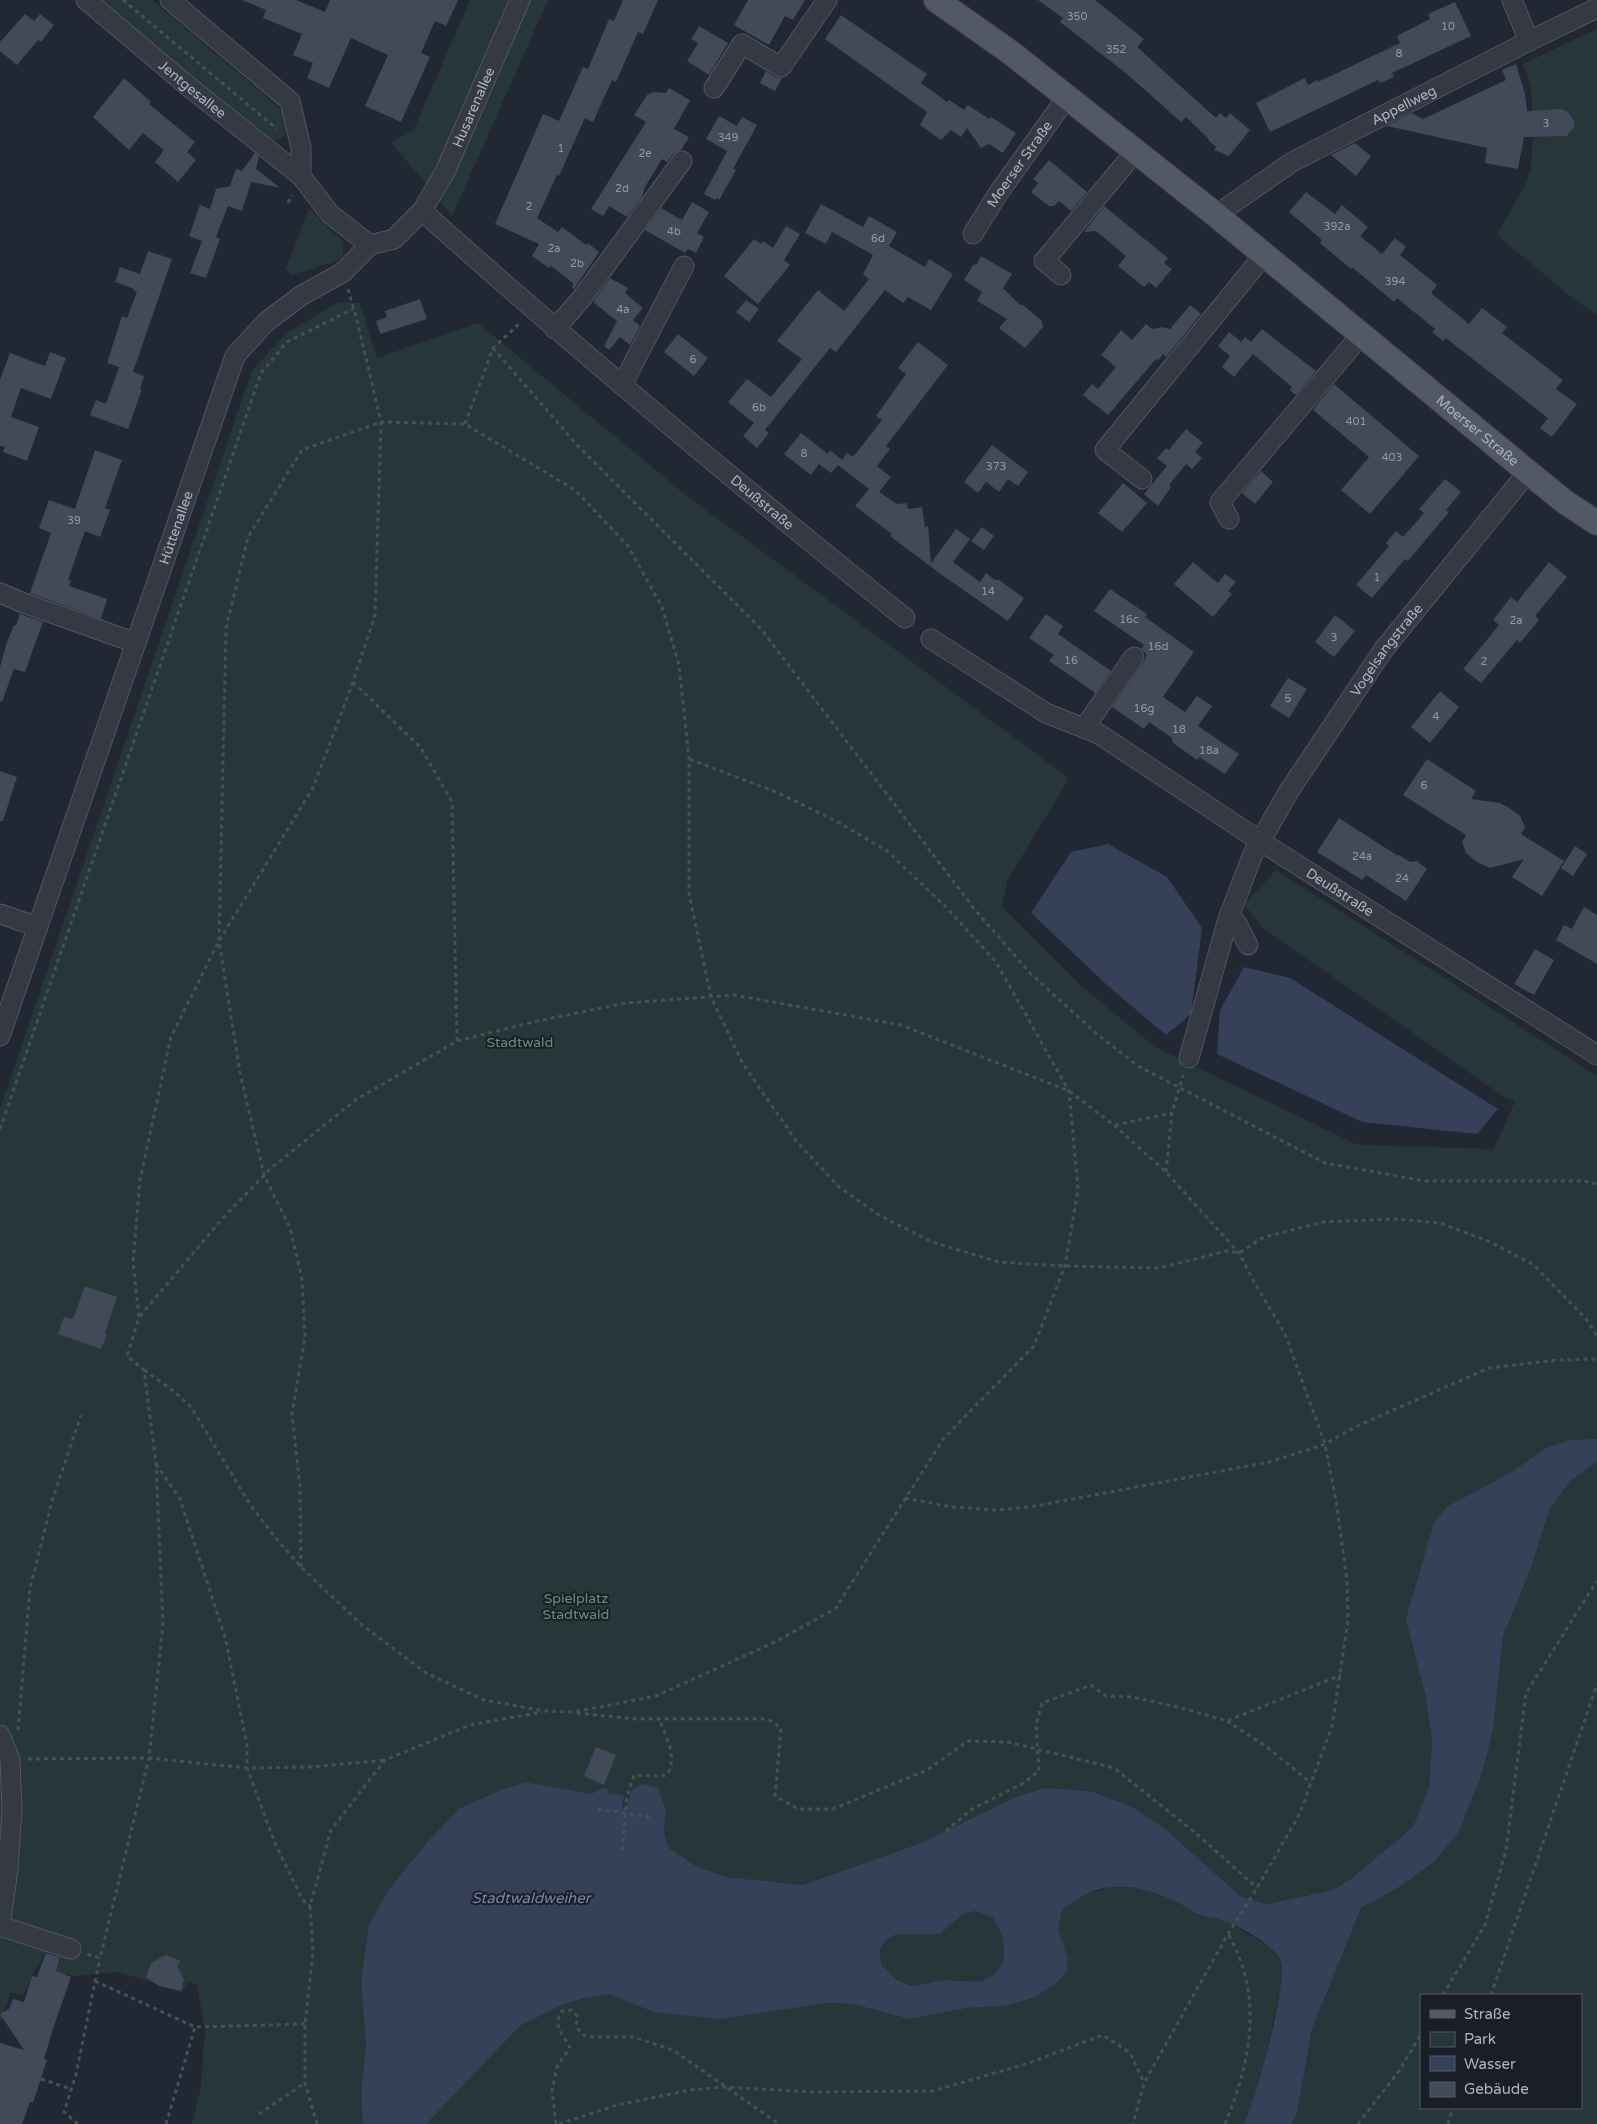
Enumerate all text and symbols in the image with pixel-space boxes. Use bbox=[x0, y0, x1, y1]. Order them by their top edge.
house number: 350 bbox=[1067, 10, 1087, 23]
house number: 10 bbox=[1441, 20, 1455, 33]
house number: 352 bbox=[1106, 43, 1126, 56]
house number: 8 bbox=[1396, 47, 1403, 60]
street label: Jentgesallee bbox=[155, 57, 230, 122]
street label: Husarenallee bbox=[448, 64, 498, 150]
street label: Appellweg bbox=[1368, 81, 1439, 129]
street label: Moerser Straße bbox=[983, 117, 1056, 210]
house number: 3 bbox=[1543, 117, 1550, 130]
house number: 349 bbox=[718, 131, 738, 144]
house number: 1 bbox=[558, 142, 564, 155]
house number: 2e bbox=[638, 147, 652, 160]
house number: 2d bbox=[615, 182, 629, 195]
house number: 2 bbox=[526, 200, 533, 213]
house number: 392a bbox=[1324, 220, 1350, 233]
house number: 4b bbox=[667, 225, 681, 238]
house number: 6d bbox=[871, 232, 885, 245]
house number: 2a bbox=[547, 242, 561, 255]
house number: 2b bbox=[570, 257, 584, 270]
house number: 394 bbox=[1385, 275, 1405, 288]
house number: 4a bbox=[616, 303, 630, 316]
house number: 6 bbox=[690, 353, 697, 366]
street label: Moerser Straße bbox=[1433, 391, 1522, 470]
house number: 6b bbox=[752, 401, 766, 414]
house number: 401 bbox=[1346, 415, 1366, 428]
house number: 8 bbox=[801, 447, 808, 460]
house number: 403 bbox=[1382, 451, 1402, 464]
house number: 373 bbox=[986, 460, 1006, 473]
street label: Deußstraße bbox=[727, 471, 798, 533]
street label: Hüttenallee bbox=[155, 488, 196, 567]
house number: 39 bbox=[67, 514, 81, 527]
house number: 1 bbox=[1374, 571, 1380, 584]
house number: 14 bbox=[981, 585, 995, 598]
street label: Vogelsangstraße bbox=[1346, 600, 1426, 700]
house number: 16c bbox=[1119, 613, 1139, 626]
house number: 2a bbox=[1509, 614, 1523, 627]
house number: 3 bbox=[1331, 631, 1338, 644]
house number: 16d bbox=[1148, 640, 1168, 653]
house number: 16 bbox=[1064, 654, 1078, 667]
house number: 2 bbox=[1481, 655, 1488, 668]
house number: 5 bbox=[1285, 692, 1292, 705]
house number: 16g bbox=[1134, 702, 1154, 715]
house number: 4 bbox=[1433, 710, 1440, 723]
house number: 18 bbox=[1172, 723, 1186, 736]
house number: 18a bbox=[1199, 744, 1219, 757]
house number: 6 bbox=[1421, 779, 1428, 792]
house number: 24a bbox=[1352, 850, 1372, 863]
street label: Deußstraße bbox=[1303, 864, 1377, 920]
house number: 24 bbox=[1395, 872, 1409, 885]
park label: Stadtwald bbox=[487, 1034, 553, 1051]
park label: Spielplatz Stadtwald bbox=[543, 1590, 609, 1623]
water label: Stadtwaldweiher bbox=[472, 1889, 593, 1907]
legend bbox=[1420, 1994, 1582, 2109]
text: Straße bbox=[1464, 2005, 1510, 2023]
text: Park bbox=[1464, 2030, 1496, 2048]
text: Wasser bbox=[1464, 2055, 1516, 2073]
text: Gebäude bbox=[1464, 2080, 1529, 2098]

